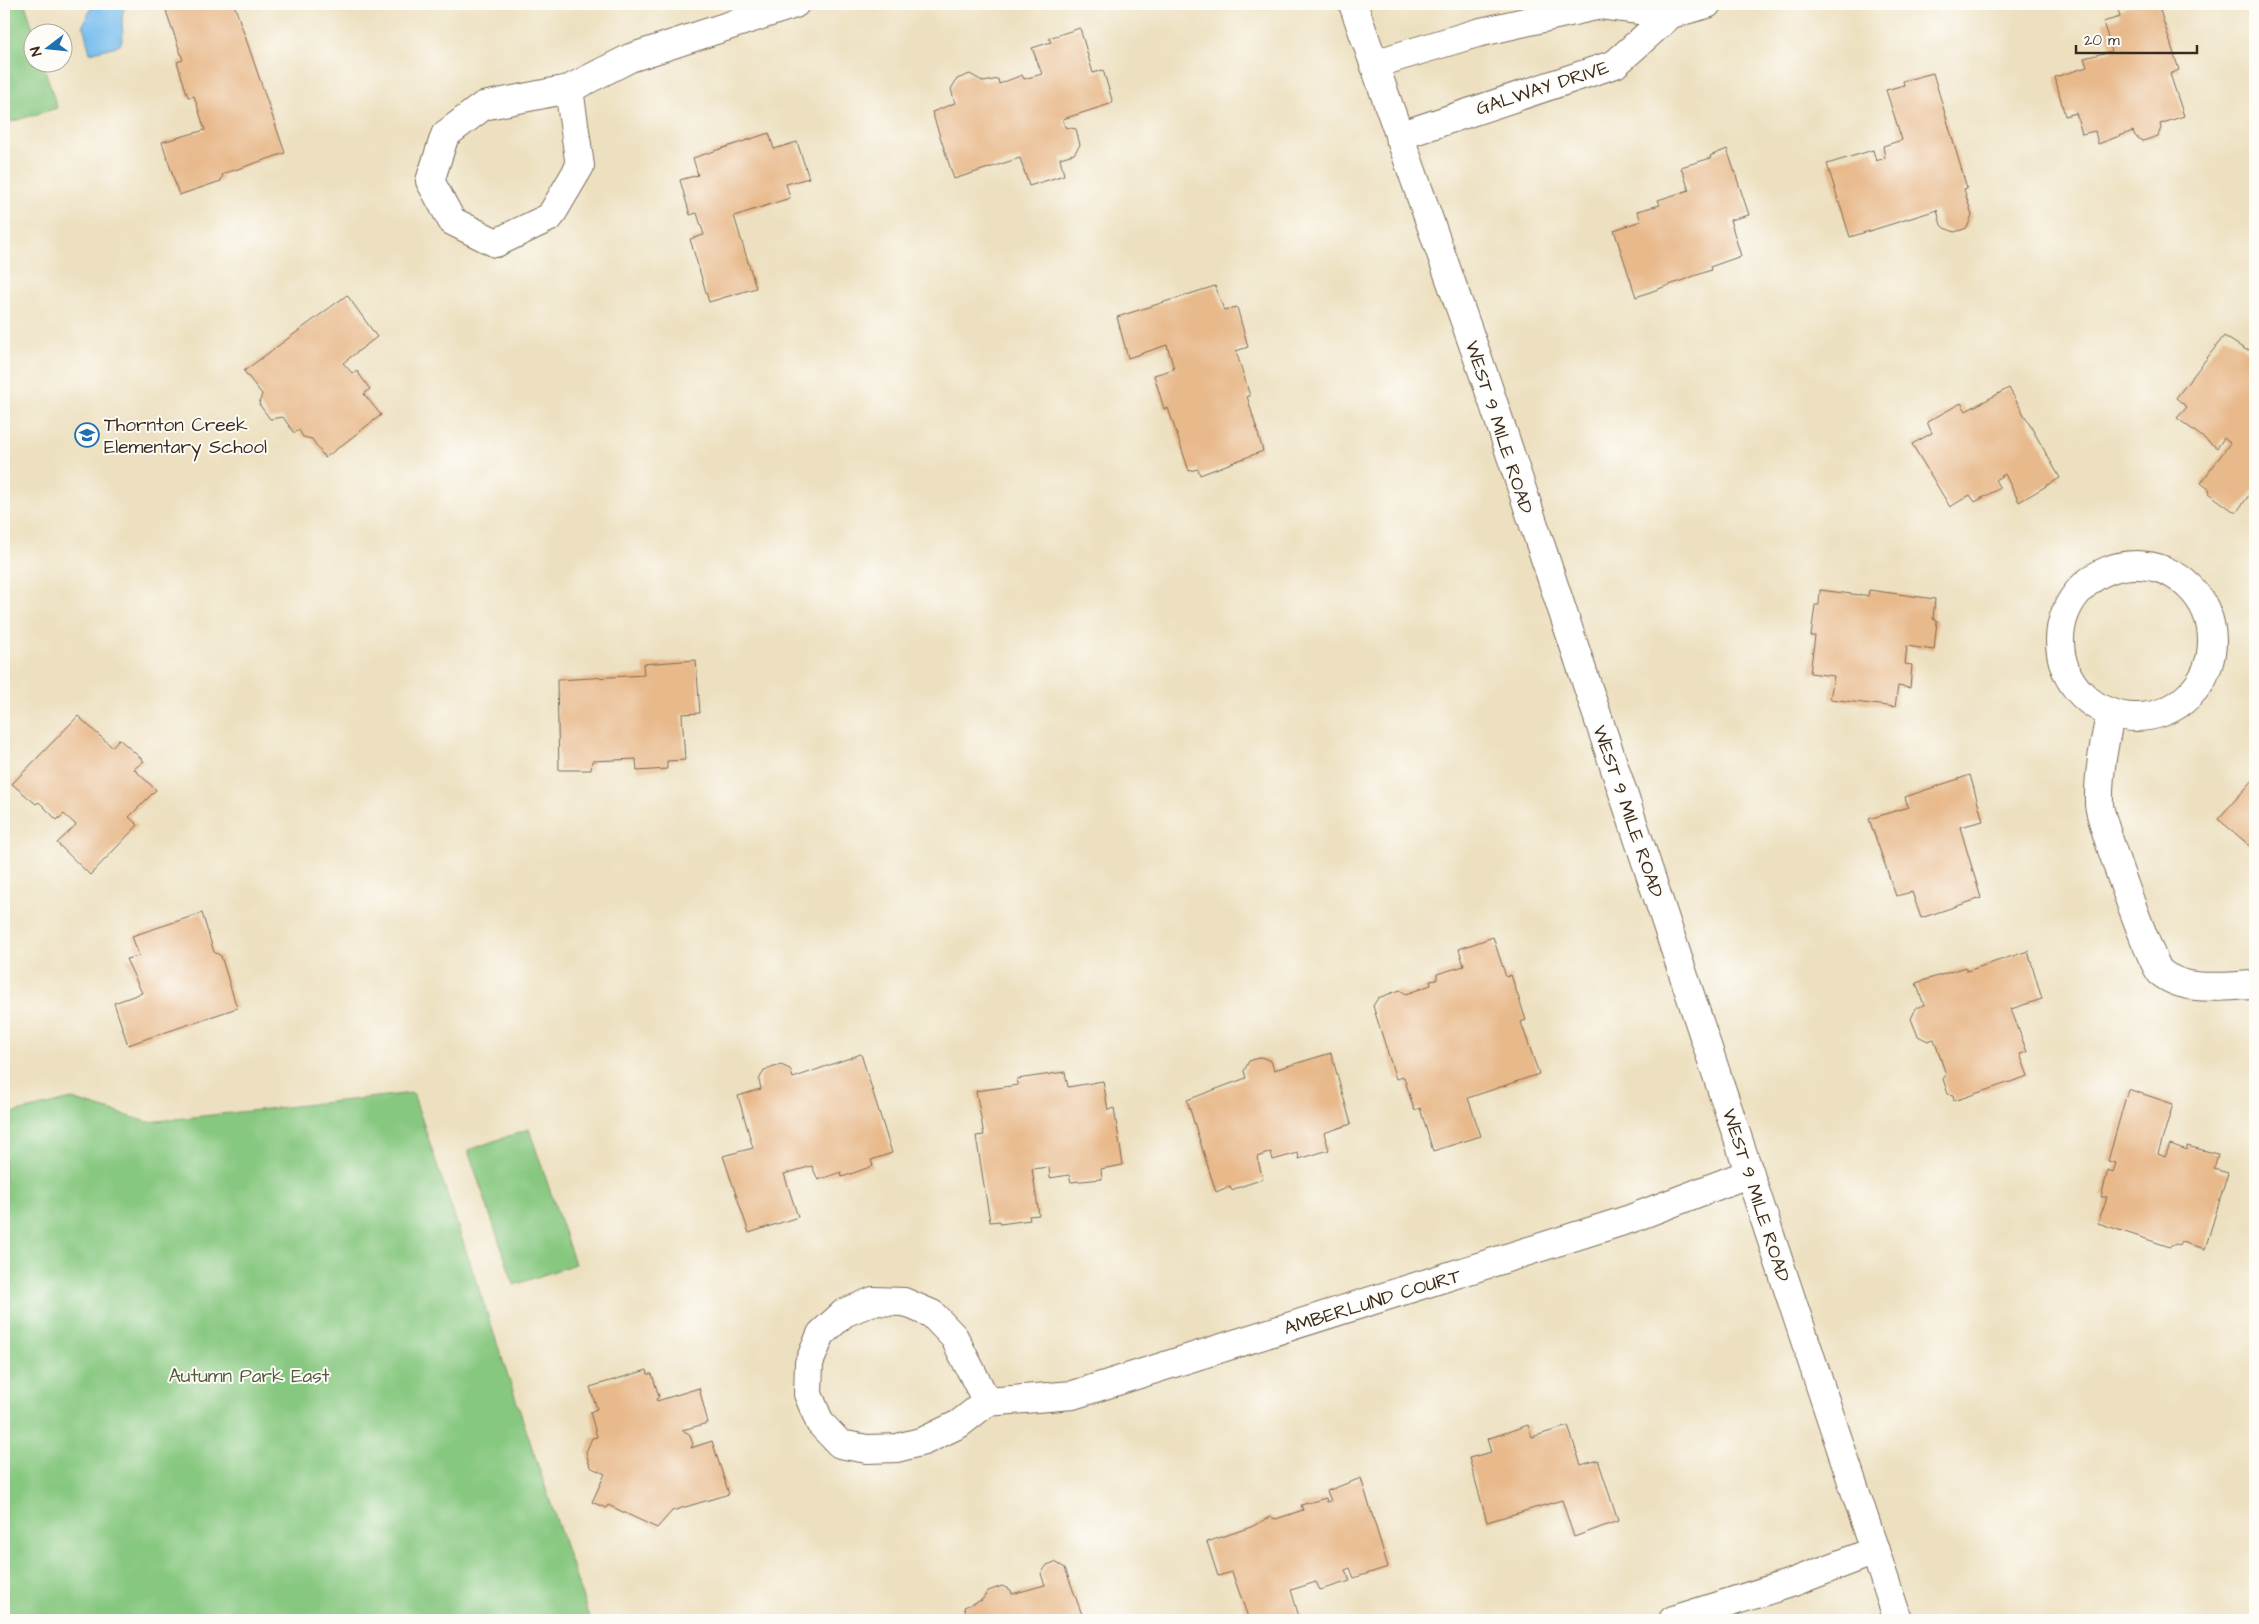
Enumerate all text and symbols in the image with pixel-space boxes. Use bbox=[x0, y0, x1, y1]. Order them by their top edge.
north arrow bbox=[22, 22, 72, 72]
scale bar bbox=[2076, 22, 2198, 54]
text: 20 m bbox=[2084, 30, 2120, 51]
text: N bbox=[26, 44, 47, 58]
street label: GALWAY DRIVE bbox=[1473, 54, 1612, 123]
street label: WEST 9 MILE ROAD bbox=[1458, 337, 1539, 517]
place label: Thornton Creek Elementary School bbox=[104, 412, 267, 462]
school or university icon: Thornton Creek Elementary School bbox=[74, 422, 100, 448]
street label: WEST 9 MILE ROAD bbox=[1585, 722, 1670, 901]
street label: WEST 9 MILE ROAD bbox=[1715, 1105, 1796, 1285]
street label: AMBERLUND COURT bbox=[1280, 1263, 1465, 1342]
park label: Autumn Park East bbox=[169, 1363, 330, 1390]

